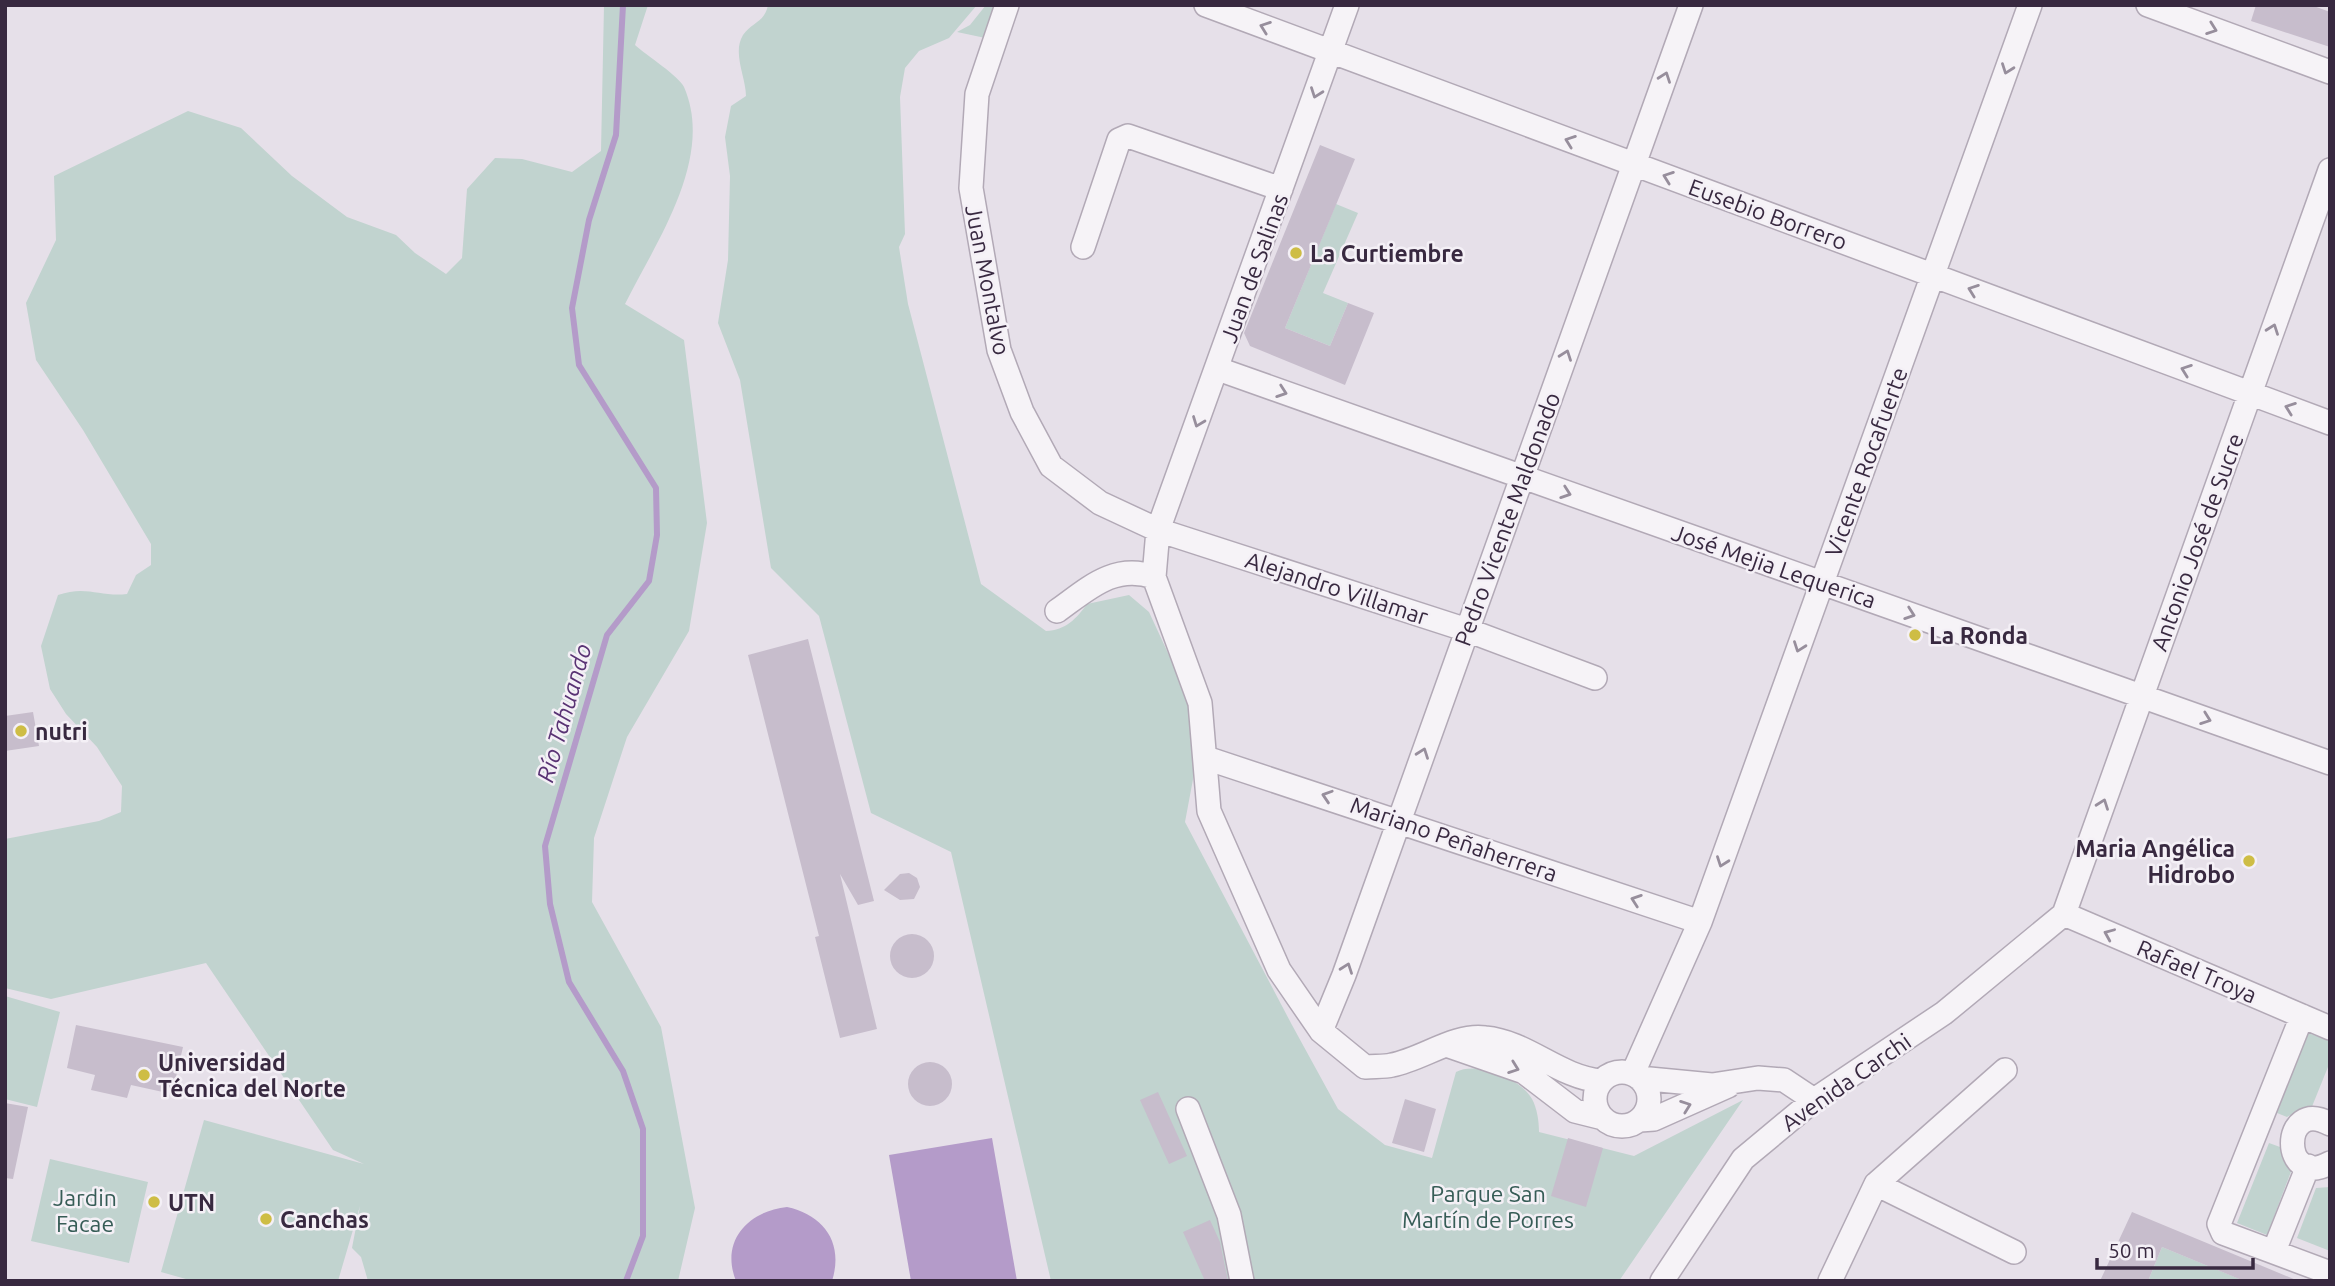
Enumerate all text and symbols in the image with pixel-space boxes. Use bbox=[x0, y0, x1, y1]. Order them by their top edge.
one-way arrow bbox=[1259, 21, 1271, 35]
one-way arrow bbox=[2205, 21, 2217, 35]
one-way arrow bbox=[2001, 63, 2015, 75]
one-way arrow bbox=[1657, 72, 1671, 84]
one-way arrow bbox=[1310, 86, 1324, 98]
one-way arrow bbox=[1564, 135, 1576, 149]
one-way arrow bbox=[1662, 171, 1674, 185]
street label: Eusebio Borrero bbox=[1685, 174, 1851, 254]
street label: Juan de Salinas bbox=[1215, 190, 1293, 346]
street label: Juan Montalvo bbox=[961, 203, 1015, 357]
place label: La Curtiembre bbox=[1310, 241, 1464, 266]
marker: La Curtiembre bbox=[1288, 245, 1304, 261]
one-way arrow bbox=[1967, 284, 1979, 298]
one-way arrow bbox=[2265, 324, 2279, 336]
one-way arrow bbox=[1558, 349, 1572, 361]
street label: Vicente Rocafuerte bbox=[1820, 364, 1912, 560]
one-way arrow bbox=[2180, 364, 2192, 378]
one-way arrow bbox=[1275, 384, 1287, 398]
street label: Pedro Vicente Maldonado bbox=[1449, 389, 1565, 649]
one-way arrow bbox=[2284, 402, 2296, 416]
one-way arrow bbox=[1192, 416, 1206, 428]
street label: Antonio José de Sucre bbox=[2146, 430, 2248, 654]
one-way arrow bbox=[1559, 484, 1571, 498]
street label: José Mejia Lequerica bbox=[1669, 519, 1879, 613]
street label: Alejandro Villamar bbox=[1243, 547, 1432, 629]
one-way arrow bbox=[1903, 606, 1915, 620]
place label: La Ronda bbox=[1929, 623, 2028, 648]
marker: La Ronda bbox=[1907, 627, 1923, 643]
water label: Río Tahuando bbox=[531, 641, 597, 785]
one-way arrow bbox=[1793, 641, 1807, 653]
one-way arrow bbox=[2200, 711, 2212, 725]
place label: nutri bbox=[35, 719, 88, 744]
marker: nutri bbox=[13, 723, 29, 739]
one-way arrow bbox=[1415, 748, 1429, 760]
one-way arrow bbox=[1322, 790, 1334, 805]
street label: Mariano Peñaherrera bbox=[1347, 792, 1561, 886]
one-way arrow bbox=[2095, 799, 2109, 811]
place label: Maria Angélica Hidrobo bbox=[2075, 836, 2235, 887]
marker: Maria Angélica Hidrobo bbox=[2241, 853, 2257, 869]
one-way arrow bbox=[1716, 855, 1730, 867]
one-way arrow bbox=[1630, 894, 1642, 908]
one-way arrow bbox=[2104, 928, 2117, 942]
street label: Rafael Troya bbox=[2133, 935, 2261, 1007]
one-way arrow bbox=[1338, 962, 1352, 974]
street label: Avenida Carchi bbox=[1777, 1028, 1915, 1136]
place label: Universidad Técnica del Norte bbox=[158, 1050, 346, 1101]
one-way arrow bbox=[1507, 1060, 1519, 1074]
marker: Universidad Técnica del Norte bbox=[136, 1067, 152, 1083]
one-way arrow bbox=[1680, 1100, 1692, 1114]
park label: Parque San Martín de Porres bbox=[1402, 1181, 1574, 1232]
park label: Jardin Facae bbox=[53, 1185, 117, 1236]
place label: UTN bbox=[168, 1190, 215, 1215]
marker: UTN bbox=[146, 1194, 162, 1210]
place label: Canchas bbox=[280, 1207, 369, 1232]
marker: Canchas bbox=[258, 1211, 274, 1227]
scale bar bbox=[2097, 1226, 2253, 1270]
text: 50 m bbox=[2108, 1238, 2155, 1262]

